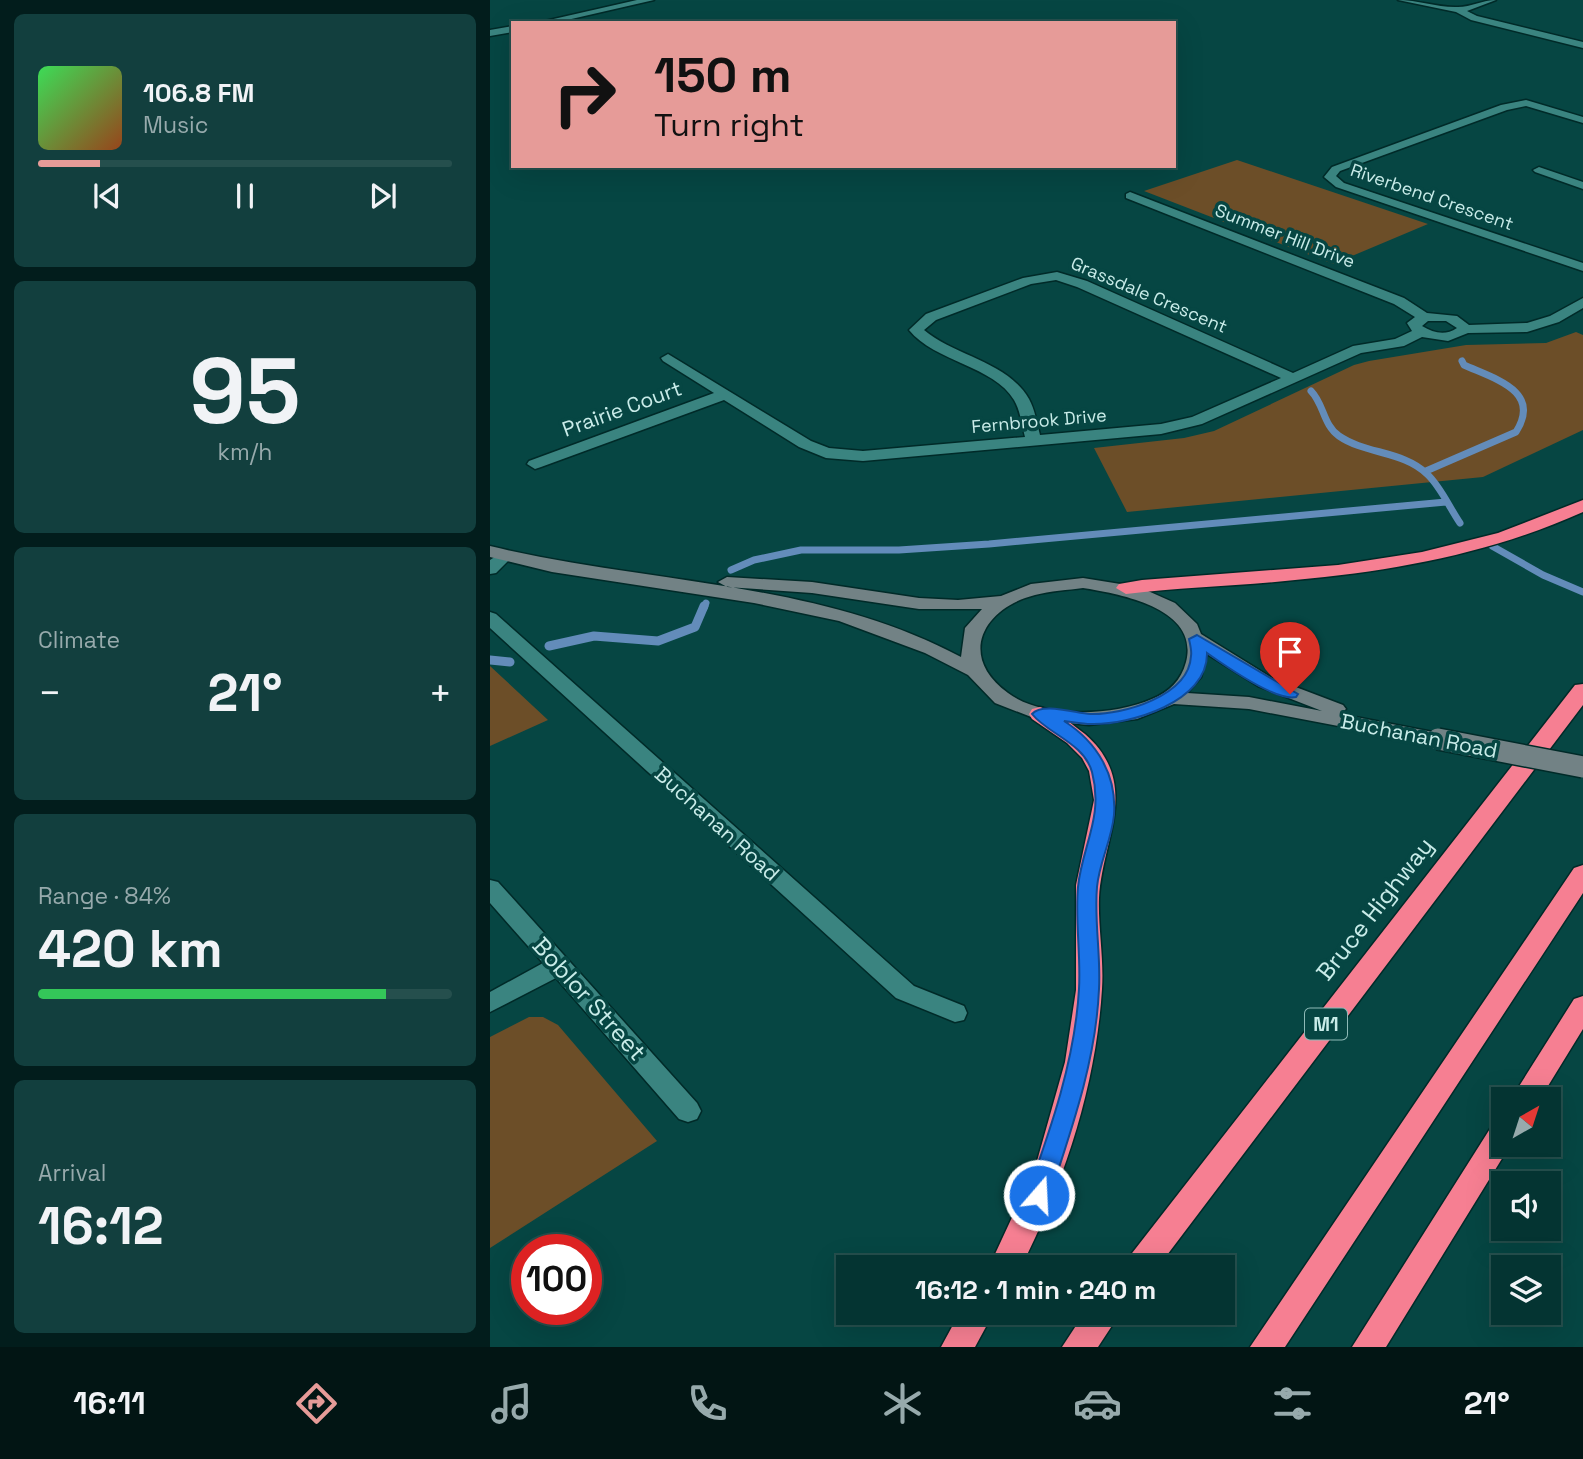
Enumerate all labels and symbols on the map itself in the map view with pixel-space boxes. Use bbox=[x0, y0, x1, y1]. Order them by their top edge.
street label: Riverbend Crescent bbox=[1348, 158, 1517, 235]
street label: Summer Hill Drive bbox=[1212, 198, 1358, 273]
street label: Grassdale Crescent bbox=[1067, 251, 1231, 338]
street label: Prairie Court bbox=[558, 374, 685, 443]
street label: Fernbrook Drive bbox=[970, 403, 1108, 438]
pin bbox=[1260, 622, 1320, 694]
street label: Buchanan Road bbox=[1338, 707, 1500, 764]
street label: Buchanan Road bbox=[649, 760, 785, 887]
street label: Bruce Highway bbox=[1309, 831, 1440, 986]
street label: Boblor Street bbox=[526, 931, 653, 1067]
road number: M1 bbox=[1305, 1008, 1347, 1040]
north arrow bbox=[1491, 1087, 1561, 1157]
position arrow bbox=[1002, 1158, 1076, 1232]
speed limit sign: 100 bbox=[511, 1234, 602, 1325]

